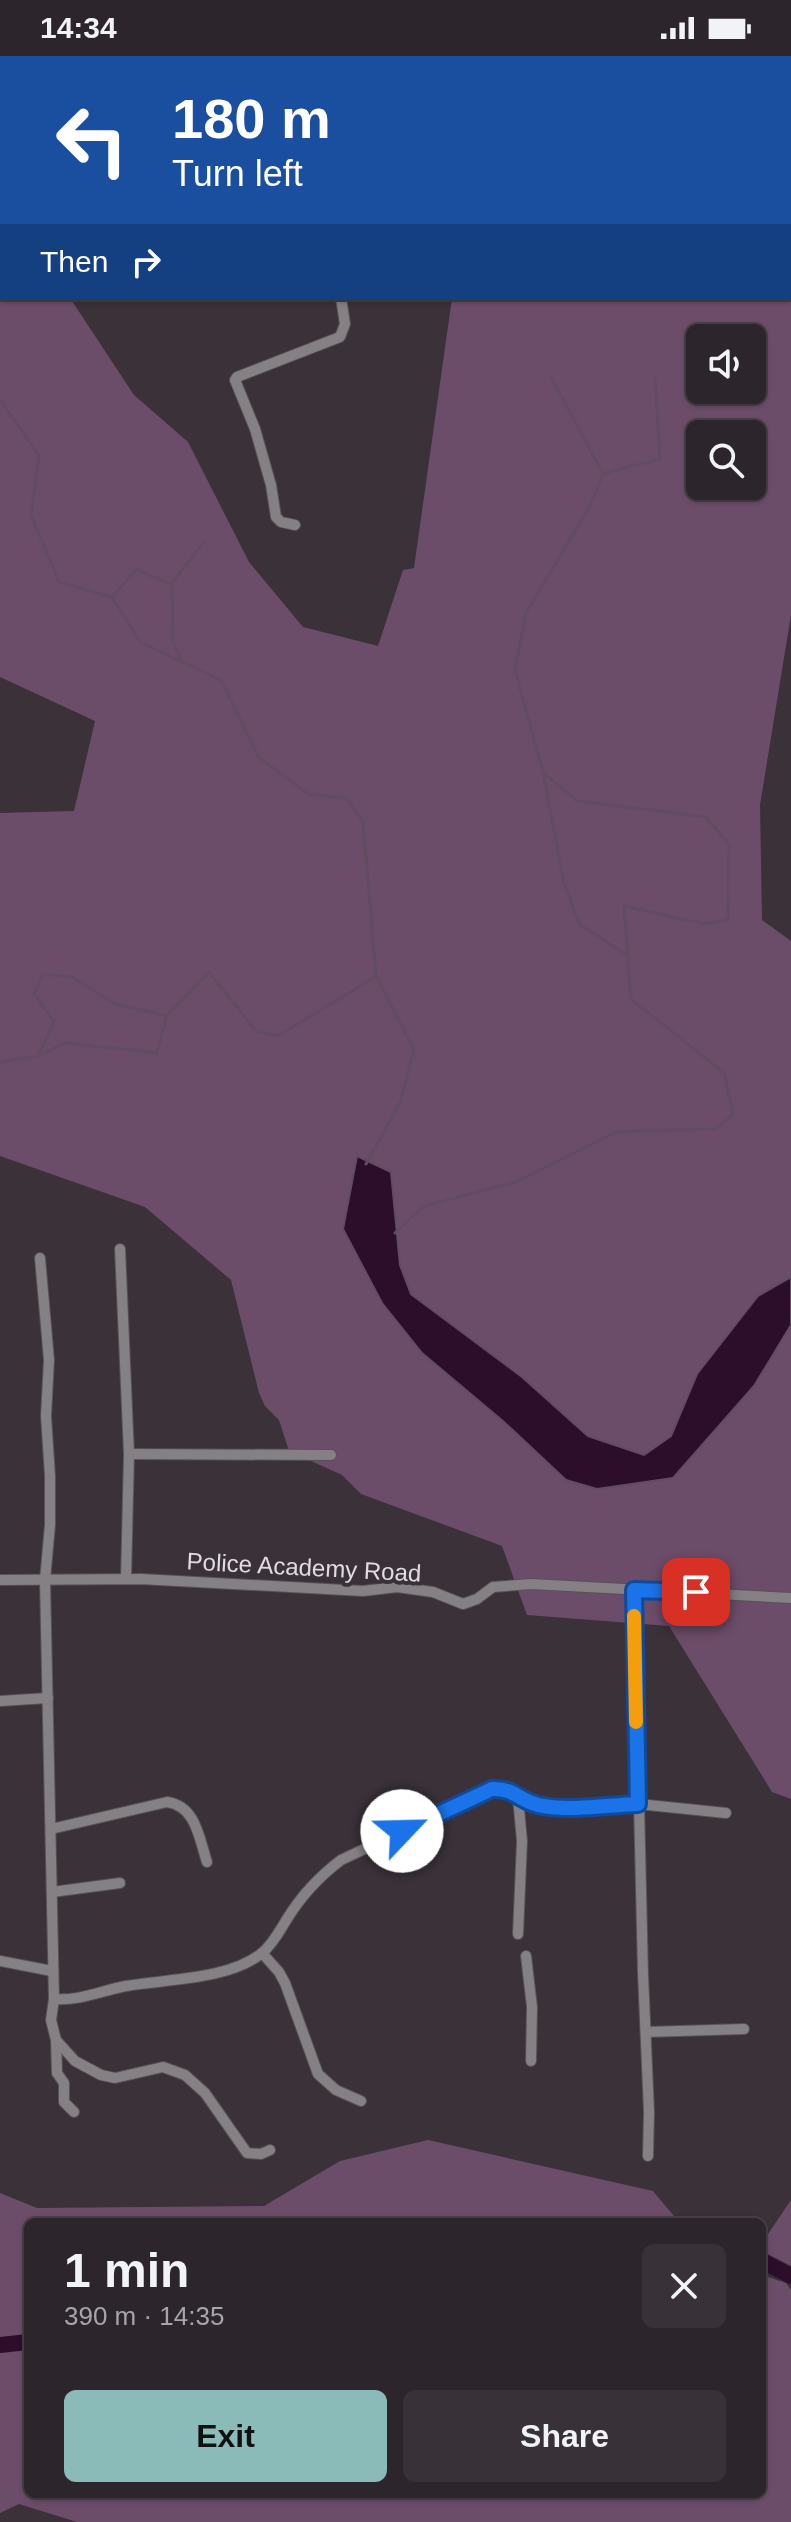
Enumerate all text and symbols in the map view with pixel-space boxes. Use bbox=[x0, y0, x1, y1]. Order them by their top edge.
text: 14:34 bbox=[40, 11, 117, 44]
text: 180 m bbox=[172, 87, 331, 150]
icon: left bbox=[40, 88, 144, 192]
text: Turn left bbox=[172, 153, 303, 194]
icon: right bbox=[124, 240, 168, 284]
text: Then bbox=[40, 245, 108, 278]
map controls bbox=[686, 324, 766, 500]
button: sound bbox=[686, 324, 766, 404]
button: search bbox=[686, 420, 766, 500]
street label: Police Academy Road bbox=[186, 1547, 422, 1587]
pin bbox=[662, 1558, 730, 1626]
icon: arrive bbox=[674, 1570, 718, 1614]
position arrow bbox=[360, 1789, 444, 1873]
text: 1 min bbox=[64, 2244, 189, 2297]
button: close bbox=[642, 2244, 726, 2328]
text: 390 m · 14:35 bbox=[64, 2301, 224, 2331]
button: Exit bbox=[64, 2390, 387, 2482]
button: Share bbox=[403, 2390, 726, 2482]

